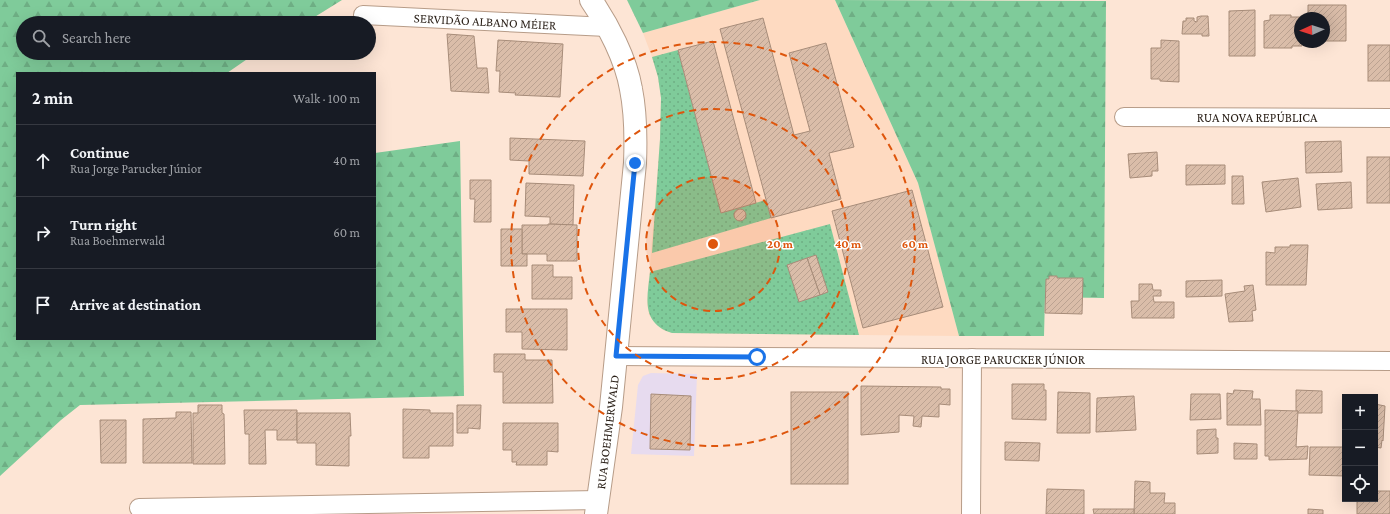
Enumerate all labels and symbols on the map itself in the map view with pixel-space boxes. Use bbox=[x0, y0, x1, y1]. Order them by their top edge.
street label: SERVIDÃO ALBANO MÉIER bbox=[413, 10, 557, 33]
north arrow bbox=[1294, 12, 1330, 48]
street label: RUA NOVA REPÚBLICA bbox=[1197, 110, 1318, 125]
route end bbox=[626, 154, 644, 172]
centre of rings bbox=[706, 237, 720, 251]
text: 20 m bbox=[767, 237, 794, 251]
text: 40 m bbox=[835, 237, 862, 251]
text: 60 m bbox=[902, 237, 929, 251]
route start bbox=[748, 348, 766, 366]
street label: RUA JORGE PARUCKER JÚNIOR bbox=[921, 352, 1086, 367]
street label: RUA BOEHMERWALD bbox=[593, 374, 622, 490]

